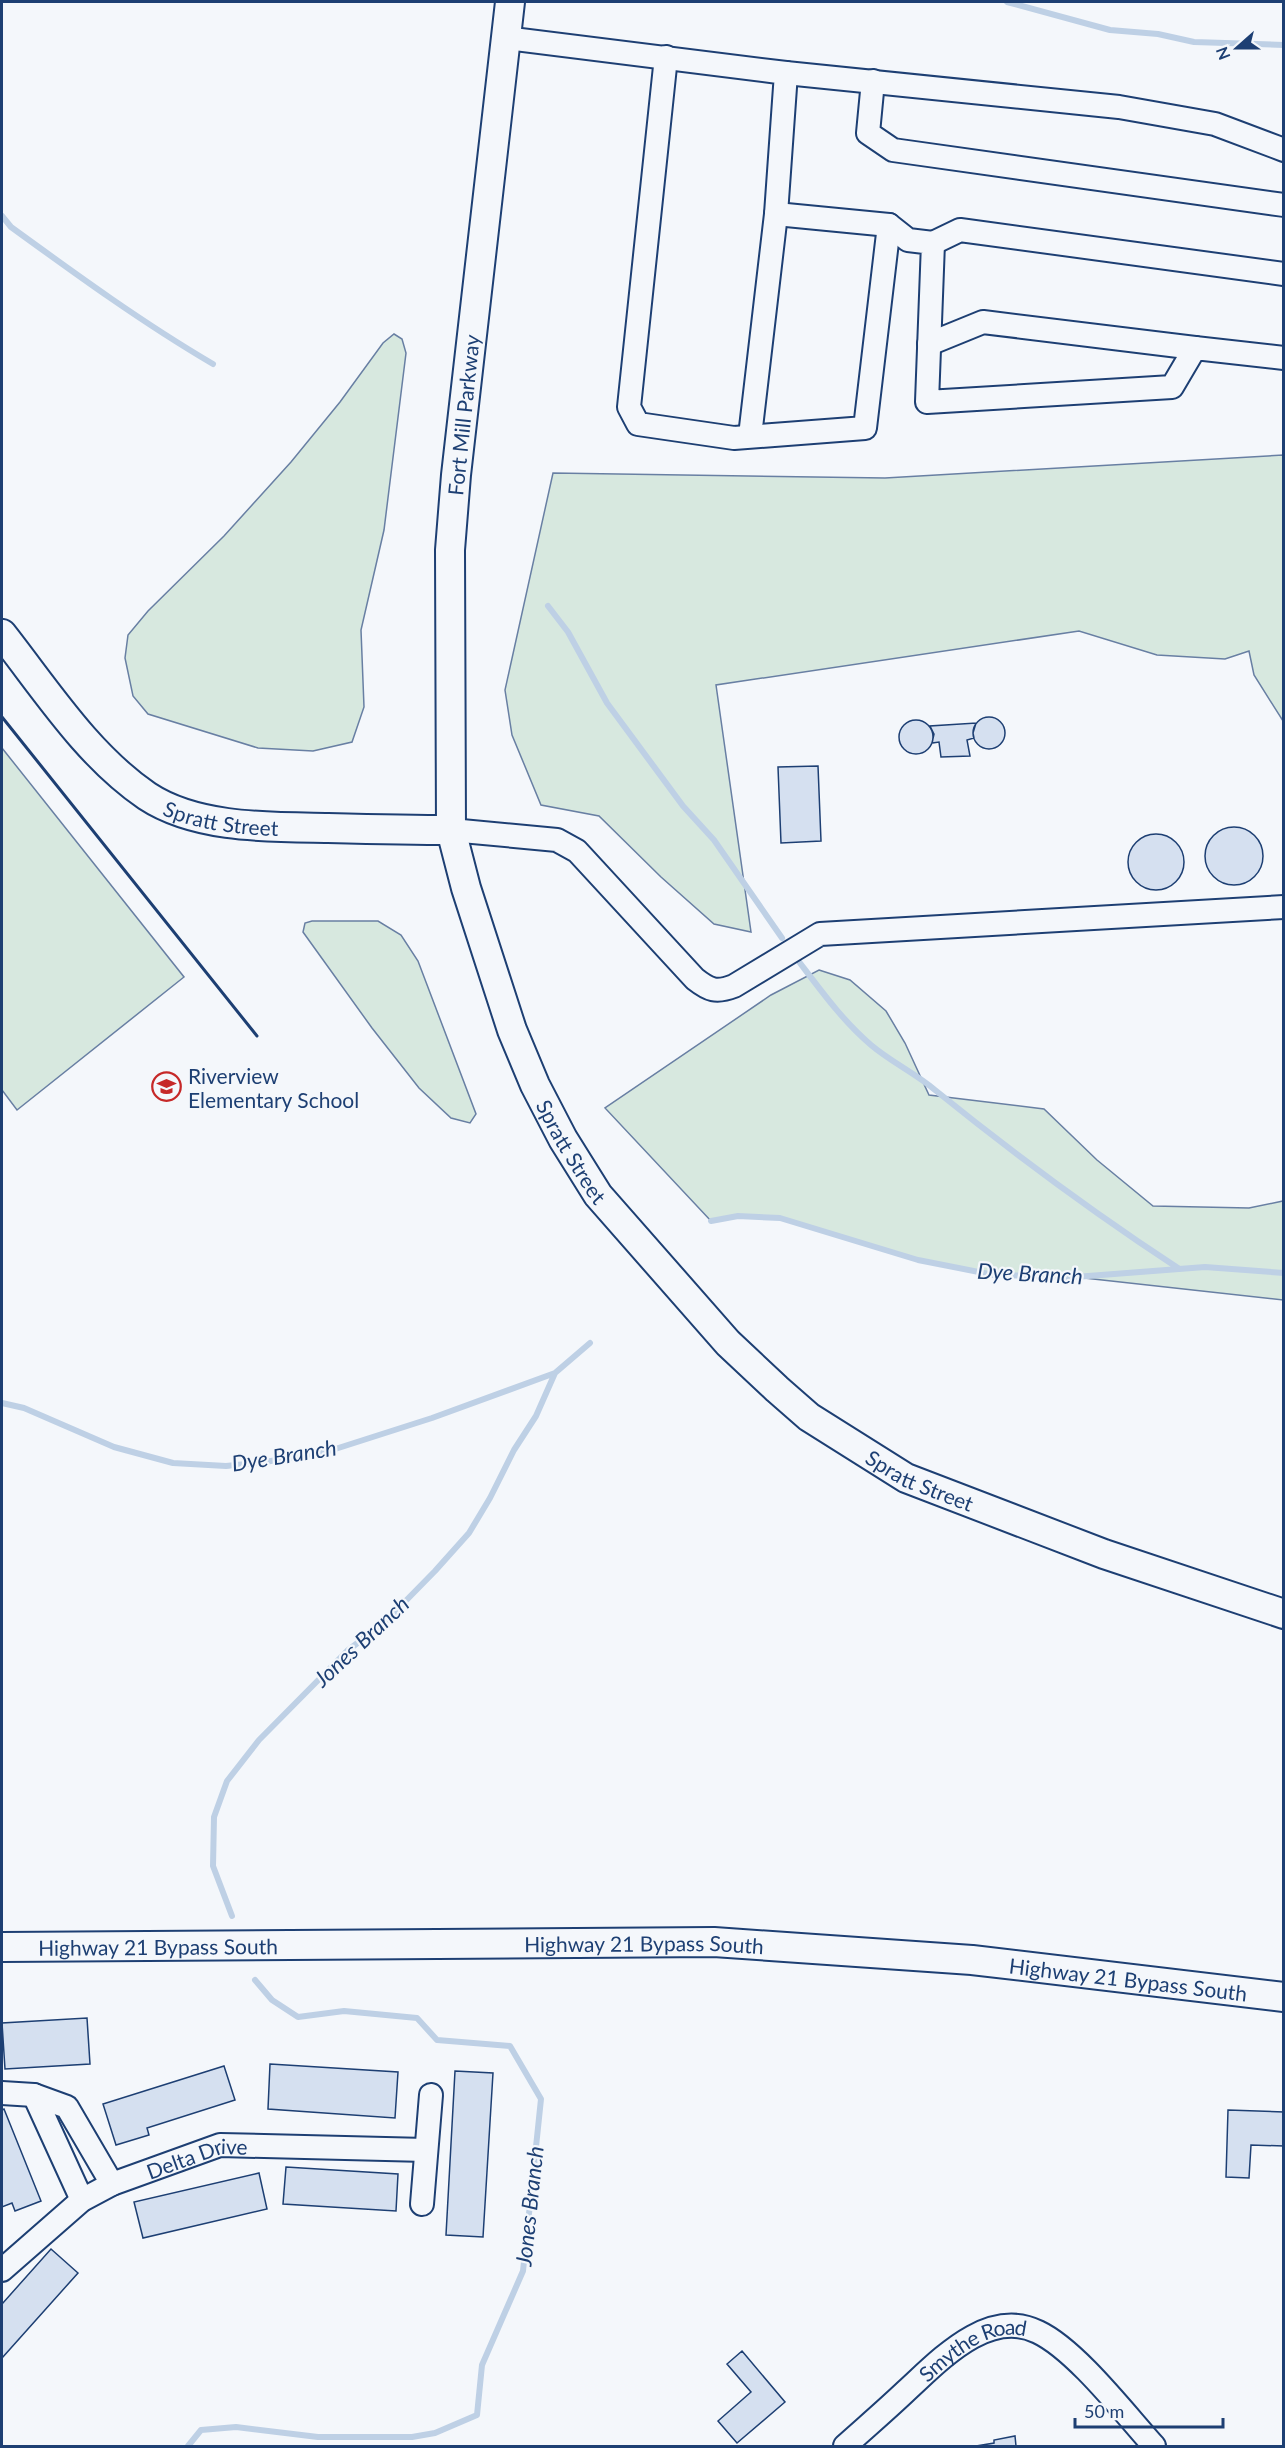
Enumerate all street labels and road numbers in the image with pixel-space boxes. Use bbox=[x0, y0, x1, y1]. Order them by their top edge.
street label: Fort Mill Parkway bbox=[442, 333, 484, 497]
street label: Spratt Street bbox=[160, 795, 279, 840]
street label: Spratt Street bbox=[532, 1095, 612, 1209]
street label: Spratt Street bbox=[862, 1444, 978, 1516]
street label: Highway 21 Bypass South bbox=[524, 1929, 765, 1958]
street label: Highway 21 Bypass South bbox=[38, 1933, 278, 1959]
street label: Highway 21 Bypass South bbox=[1008, 1952, 1249, 2005]
street label: Delta Drive bbox=[143, 2133, 248, 2183]
street label: Smythe Road bbox=[913, 2313, 1029, 2386]

